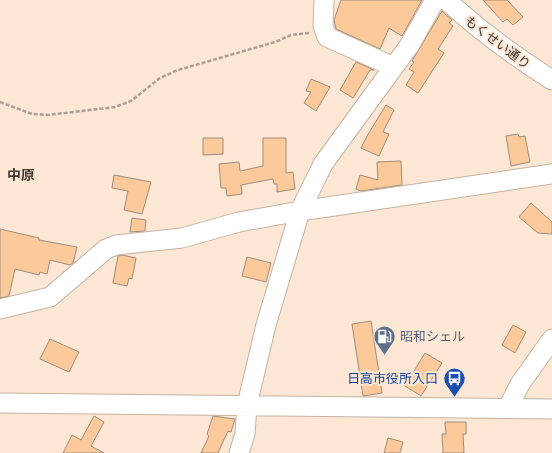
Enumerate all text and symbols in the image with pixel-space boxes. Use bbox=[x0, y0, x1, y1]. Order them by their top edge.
street label: もくせい通り bbox=[461, 12, 534, 73]
district label: 中原 bbox=[7, 166, 35, 184]
fuel station icon: 昭和シェル bbox=[371, 323, 397, 356]
place label: 昭和シェル bbox=[400, 328, 465, 345]
bus stop icon: 日高市役所入口 bbox=[441, 365, 467, 398]
place label: 日高市役所入口 bbox=[347, 370, 438, 387]

